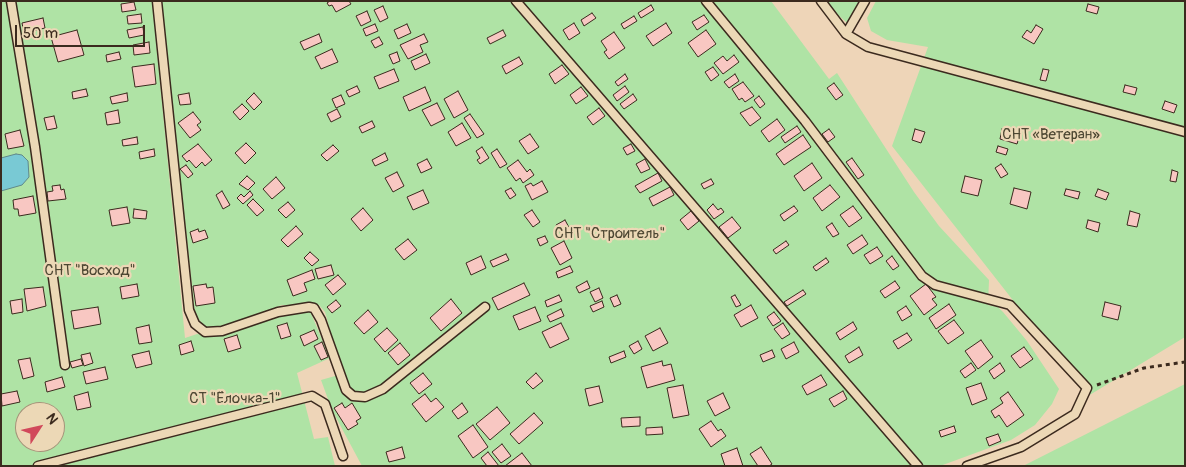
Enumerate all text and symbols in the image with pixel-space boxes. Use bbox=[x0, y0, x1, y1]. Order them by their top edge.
scale bar bbox=[18, 15, 148, 47]
text: 50 m bbox=[23, 24, 58, 43]
park label: СНТ «Ветеран» bbox=[1002, 126, 1100, 144]
park label: СНТ "Строитель" bbox=[555, 225, 665, 243]
park label: СНТ "Восход" bbox=[44, 262, 136, 280]
park label: СТ "Ёлочка-1" bbox=[189, 390, 281, 408]
north arrow bbox=[15, 402, 65, 452]
text: N bbox=[42, 410, 62, 427]

